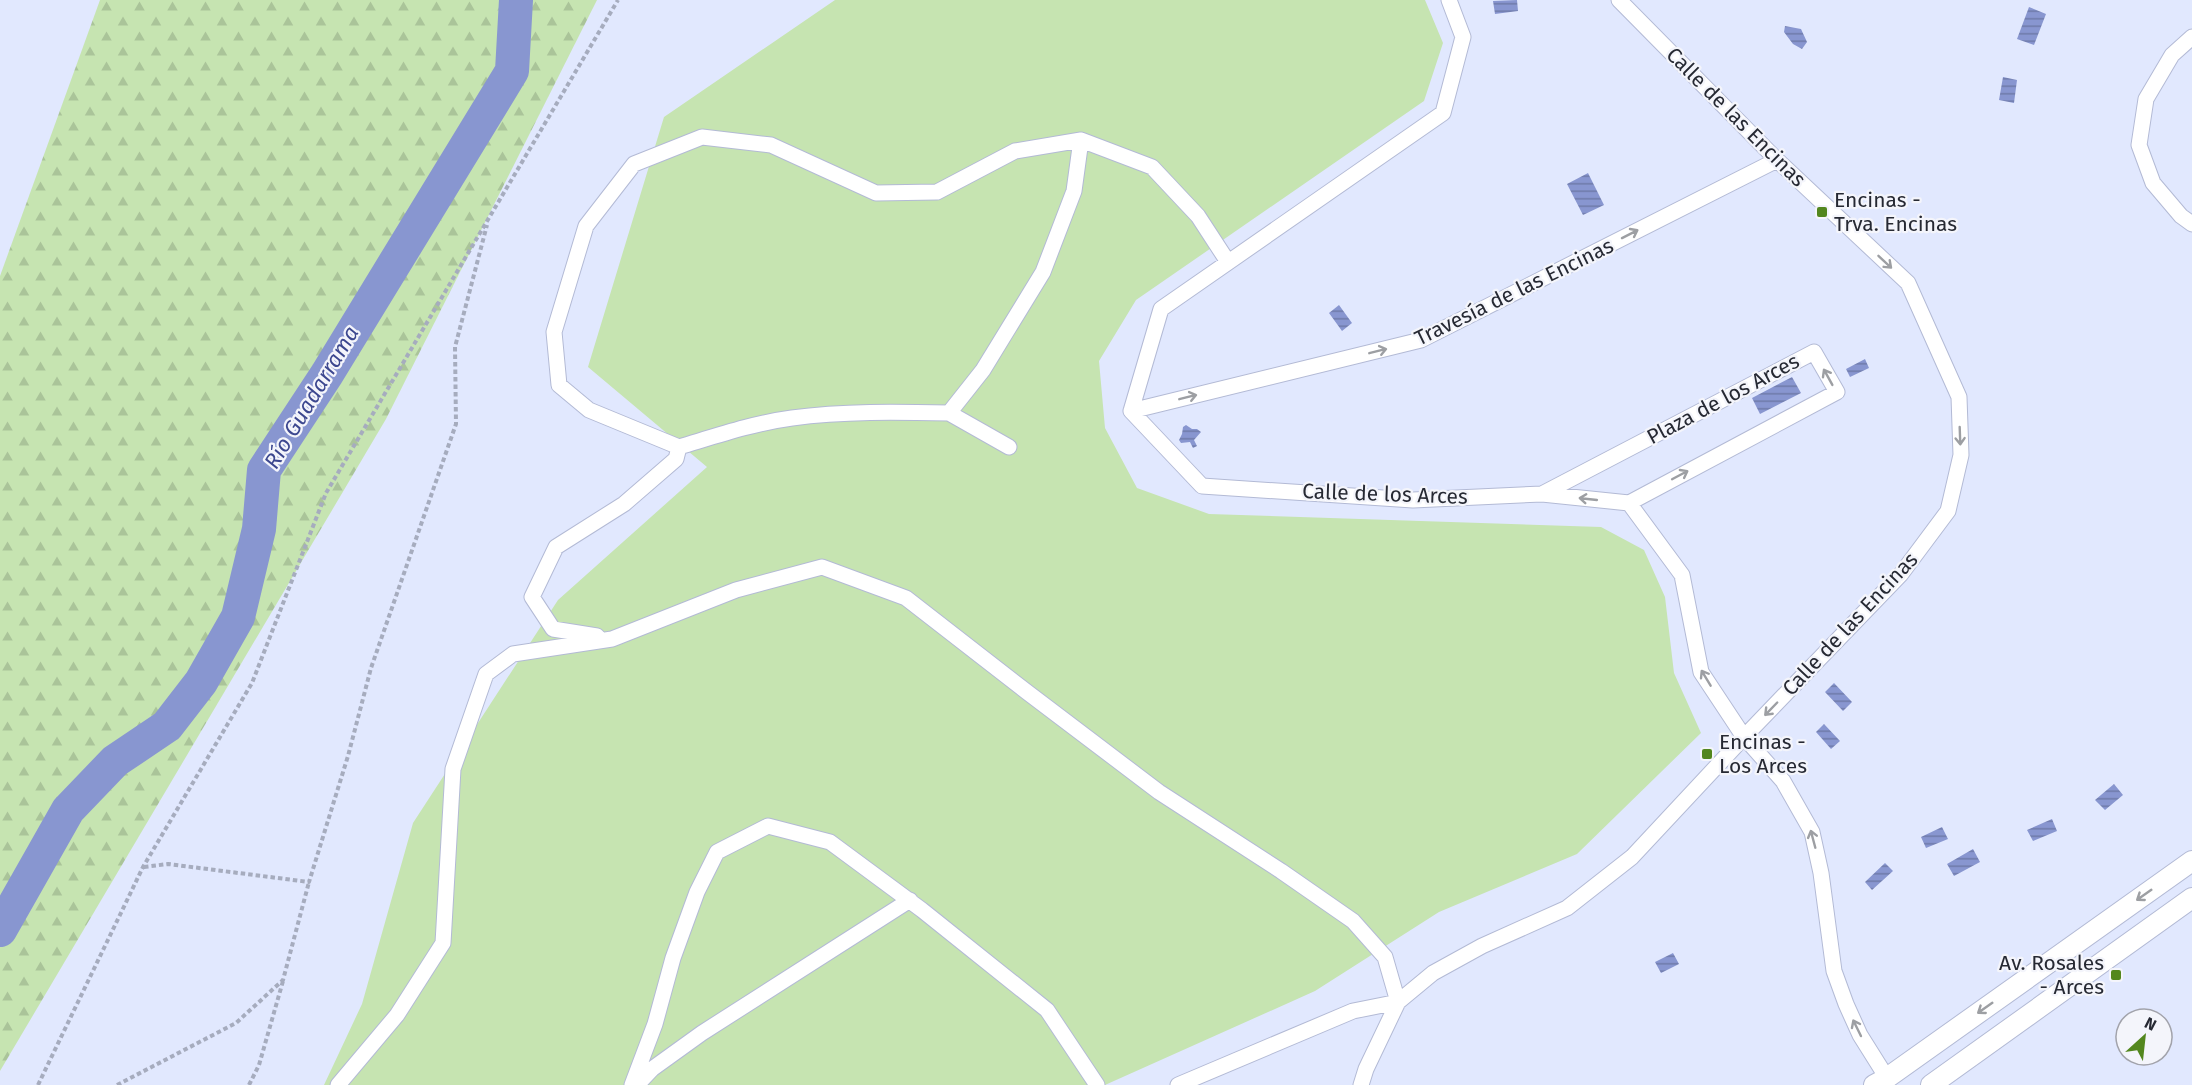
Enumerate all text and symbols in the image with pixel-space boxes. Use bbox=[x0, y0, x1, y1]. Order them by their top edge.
street label: Calle de las Encinas bbox=[1661, 42, 1811, 192]
place label: Encinas - Trva. Encinas bbox=[1834, 187, 1957, 237]
marker: Encinas - Trva. Encinas bbox=[1815, 205, 1829, 219]
one-way arrow bbox=[1621, 228, 1639, 240]
street label: Travesía de las Encinas bbox=[1410, 232, 1618, 351]
one-way arrow bbox=[1878, 254, 1893, 269]
water label: Río Guadarrama bbox=[258, 321, 365, 474]
one-way arrow bbox=[1368, 344, 1387, 356]
street label: Plaza de los Arces bbox=[1642, 348, 1804, 450]
one-way arrow bbox=[1822, 369, 1834, 386]
one-way arrow bbox=[1178, 391, 1197, 403]
one-way arrow bbox=[1954, 425, 1966, 445]
one-way arrow bbox=[1671, 469, 1689, 480]
street label: Calle de los Arces bbox=[1302, 478, 1468, 510]
one-way arrow bbox=[1579, 493, 1599, 504]
street label: Calle de las Encinas bbox=[1777, 547, 1923, 701]
one-way arrow bbox=[1700, 670, 1712, 687]
one-way arrow bbox=[1764, 701, 1779, 716]
place label: Encinas - Los Arces bbox=[1719, 729, 1807, 779]
marker: Encinas - Los Arces bbox=[1700, 747, 1714, 761]
one-way arrow bbox=[1807, 830, 1819, 849]
one-way arrow bbox=[2137, 889, 2153, 901]
place label: Av. Rosales - Arces bbox=[1999, 950, 2104, 1000]
marker: Av. Rosales - Arces bbox=[2109, 968, 2123, 982]
one-way arrow bbox=[1978, 1002, 1994, 1014]
north arrow bbox=[2114, 1007, 2174, 1067]
text: N bbox=[2142, 1013, 2160, 1035]
one-way arrow bbox=[1850, 1019, 1862, 1037]

